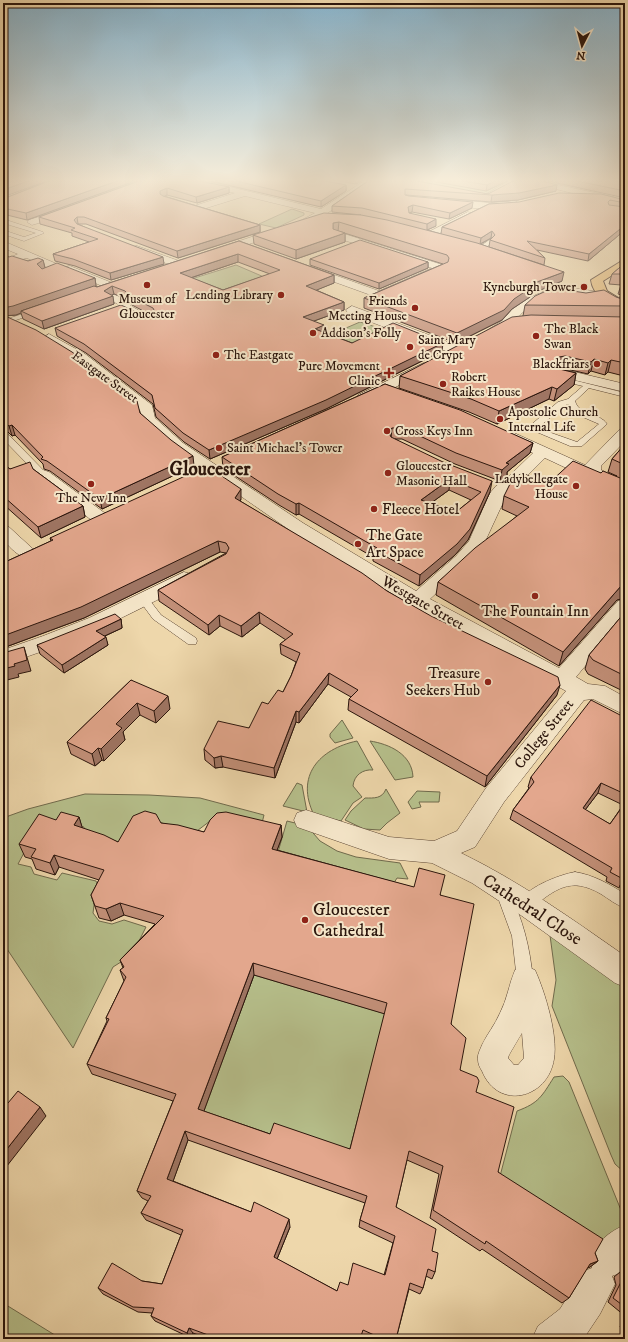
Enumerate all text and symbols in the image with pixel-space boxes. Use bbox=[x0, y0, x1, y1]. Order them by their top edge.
north arrow bbox=[562, 26, 602, 66]
text: N bbox=[576, 48, 586, 62]
place label: Kyneburgh Tower bbox=[483, 279, 576, 295]
marker: Museum of Gloucester bbox=[142, 280, 152, 290]
marker: Kyneburgh Tower bbox=[579, 282, 589, 292]
place label: Lending Library bbox=[186, 287, 274, 303]
marker: Lending Library bbox=[276, 290, 286, 300]
place label: Museum of Gloucester bbox=[119, 291, 177, 322]
place label: Friends Meeting House bbox=[328, 293, 407, 324]
marker: Friends Meeting House bbox=[410, 303, 420, 313]
place label: The Black Swan bbox=[544, 321, 599, 352]
place label: Addison's Folly bbox=[321, 325, 402, 341]
marker: Addison's Folly bbox=[308, 328, 318, 338]
marker: The Black Swan bbox=[531, 331, 541, 341]
place label: Saint Mary de Crypt bbox=[418, 332, 477, 363]
marker: Saint Mary de Crypt bbox=[405, 342, 415, 352]
place label: The Eastgate bbox=[224, 347, 293, 363]
street label: Eastgate Street bbox=[69, 348, 141, 406]
marker: The Eastgate bbox=[211, 350, 221, 360]
place label: Blackfriars bbox=[532, 356, 589, 372]
place label: Pure Movement Clinic bbox=[298, 358, 380, 389]
marker: Blackfriars bbox=[592, 359, 602, 369]
marker: Pure Movement Clinic bbox=[383, 367, 395, 379]
place label: Robert Raikes House bbox=[451, 369, 520, 400]
marker: Robert Raikes House bbox=[438, 379, 448, 389]
place label: Apostolic Church Internal Life bbox=[508, 404, 599, 435]
marker: Apostolic Church Internal Life bbox=[495, 414, 505, 424]
place label: Cross Keys Inn bbox=[395, 423, 473, 439]
marker: Cross Keys Inn bbox=[382, 426, 392, 436]
place label: Saint Michael's Tower bbox=[227, 440, 343, 456]
marker: Saint Michael's Tower bbox=[214, 443, 224, 453]
district label: Gloucester bbox=[170, 458, 251, 481]
place label: Gloucester Masonic Hall bbox=[396, 458, 467, 489]
marker: Gloucester Masonic Hall bbox=[383, 468, 393, 478]
place label: Ladybellegate House bbox=[495, 471, 568, 502]
marker: The New Inn bbox=[86, 479, 96, 489]
marker: Ladybellegate House bbox=[571, 481, 581, 491]
place label: The New Inn bbox=[56, 490, 127, 506]
place label: Fleece Hotel bbox=[382, 500, 460, 519]
marker: Fleece Hotel bbox=[369, 504, 379, 514]
place label: The Gate Art Space bbox=[366, 526, 424, 562]
marker: The Gate Art Space bbox=[353, 539, 363, 549]
street label: Westgate Street bbox=[377, 571, 468, 634]
marker: The Fountain Inn bbox=[530, 591, 540, 601]
place label: The Fountain Inn bbox=[481, 602, 589, 621]
place label: Treasure Seekers Hub bbox=[406, 664, 480, 700]
marker: Treasure Seekers Hub bbox=[483, 677, 493, 687]
street label: College Street bbox=[510, 695, 578, 773]
street label: Cathedral Close bbox=[478, 870, 586, 950]
place label: Gloucester Cathedral bbox=[313, 899, 390, 942]
marker: Gloucester Cathedral bbox=[300, 915, 310, 925]

